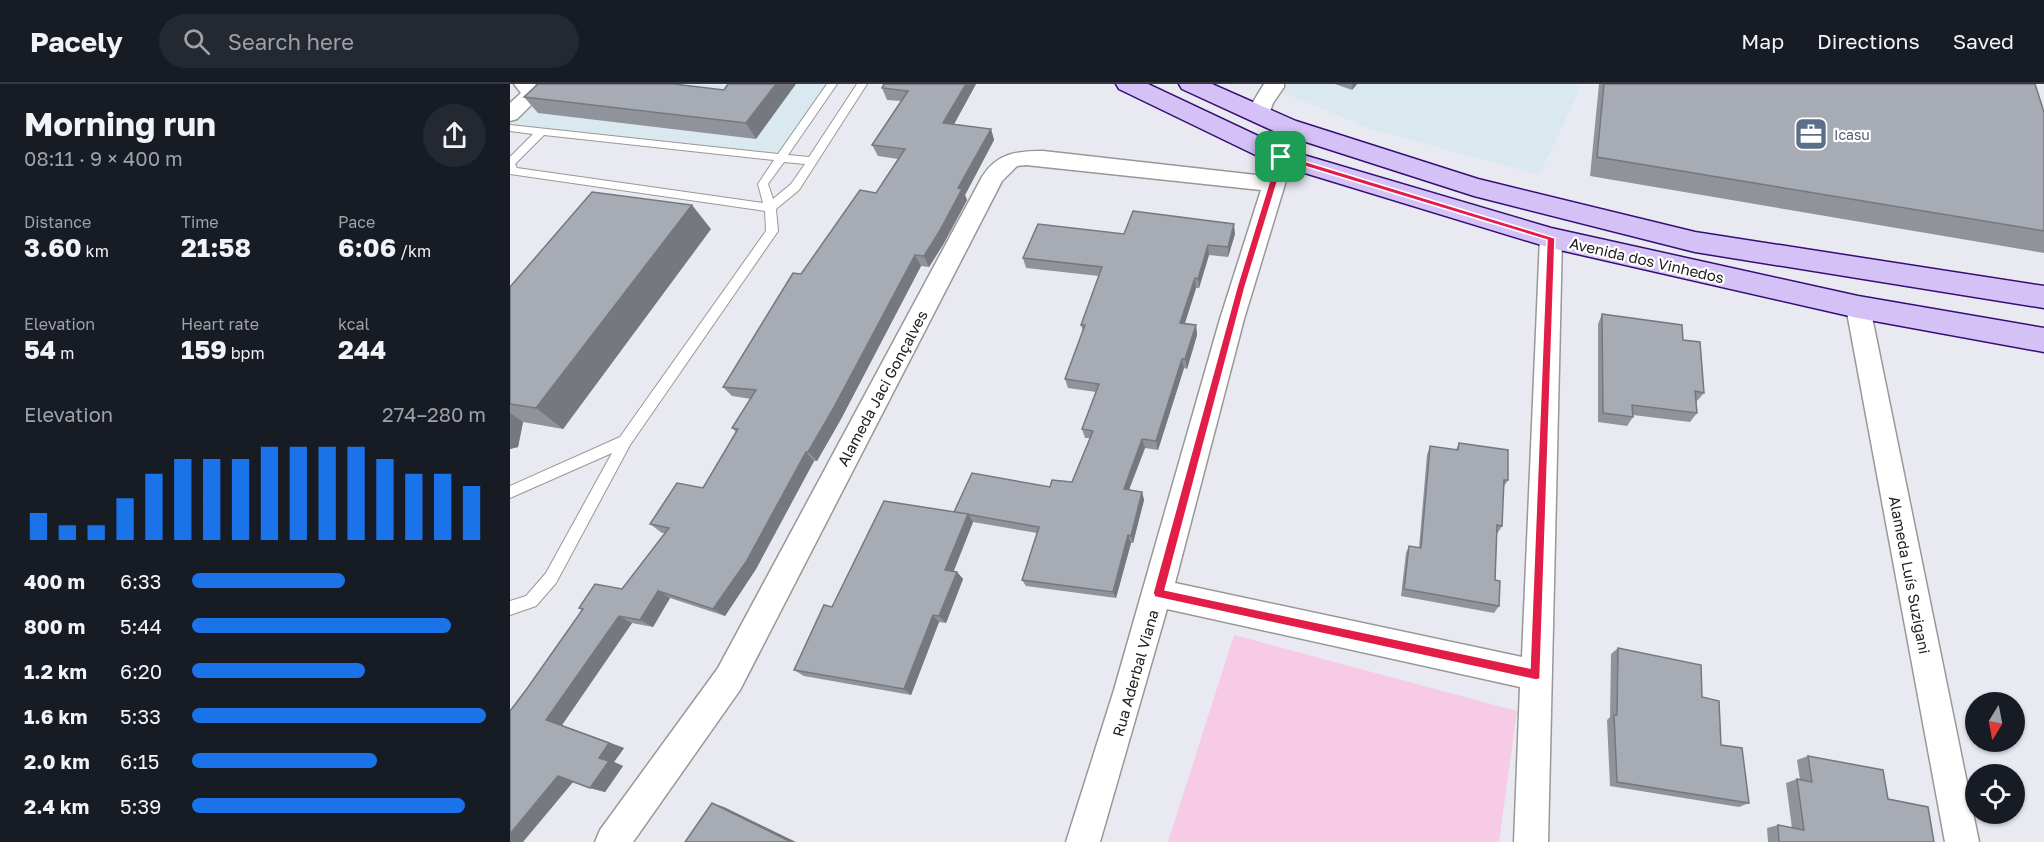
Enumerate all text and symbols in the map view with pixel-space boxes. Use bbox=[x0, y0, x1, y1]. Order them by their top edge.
search box bbox=[159, 14, 579, 68]
text: Pacely bbox=[30, 25, 123, 58]
icon: search bbox=[180, 25, 213, 58]
text: Search here bbox=[228, 28, 354, 55]
text: Map bbox=[1741, 28, 1784, 54]
text: Directions bbox=[1817, 28, 1920, 54]
text: Saved bbox=[1953, 28, 2014, 54]
text: Morning run bbox=[24, 104, 216, 143]
button: share bbox=[423, 104, 486, 167]
office icon: Icasu bbox=[1793, 116, 1829, 152]
place label: Icasu bbox=[1834, 126, 1870, 143]
pin bbox=[1255, 131, 1306, 182]
icon: arrive bbox=[1264, 140, 1297, 173]
text: 08:11 · 9 × 400 m bbox=[24, 146, 183, 170]
text: Distance bbox=[24, 212, 91, 232]
text: Time bbox=[181, 212, 219, 232]
text: Pace bbox=[338, 212, 375, 232]
text: 3.60 bbox=[24, 232, 82, 263]
text: 21:58 bbox=[181, 232, 251, 263]
text: 6:06 bbox=[338, 232, 396, 263]
street label: Avenida dos Vinhedos bbox=[1568, 233, 1726, 287]
text: km bbox=[82, 241, 109, 261]
text: /km bbox=[396, 241, 431, 261]
street label: Alameda Jaci Gonçalves bbox=[833, 307, 931, 469]
text: Elevation bbox=[24, 314, 95, 334]
text: Heart rate bbox=[181, 314, 259, 334]
text: kcal bbox=[338, 314, 370, 334]
text: 54 bbox=[24, 334, 56, 365]
text: 159 bbox=[181, 334, 227, 365]
text: 244 bbox=[338, 334, 386, 365]
text: m bbox=[56, 343, 74, 363]
text: bpm bbox=[227, 343, 265, 363]
text: Elevation bbox=[24, 402, 113, 426]
text: 274–280 m bbox=[382, 402, 486, 426]
street label: Alameda Luís Suzigani bbox=[1886, 494, 1934, 656]
text: 400 m bbox=[24, 569, 85, 593]
text: 6:33 bbox=[120, 569, 162, 593]
street label: Rua Aderbal Viana bbox=[1108, 607, 1162, 739]
text: 800 m bbox=[24, 614, 85, 638]
text: 5:44 bbox=[120, 614, 162, 638]
text: 1.2 km bbox=[24, 659, 87, 683]
text: 6:20 bbox=[120, 659, 162, 683]
north arrow bbox=[1965, 692, 2025, 752]
map controls bbox=[1965, 692, 2025, 824]
text: 1.6 km bbox=[24, 704, 88, 728]
text: 5:33 bbox=[120, 704, 161, 728]
text: 2.0 km bbox=[24, 749, 90, 773]
text: 6:15 bbox=[120, 749, 159, 773]
button: locate bbox=[1965, 764, 2025, 824]
text: 2.4 km bbox=[24, 794, 89, 818]
text: 5:39 bbox=[120, 794, 161, 818]

